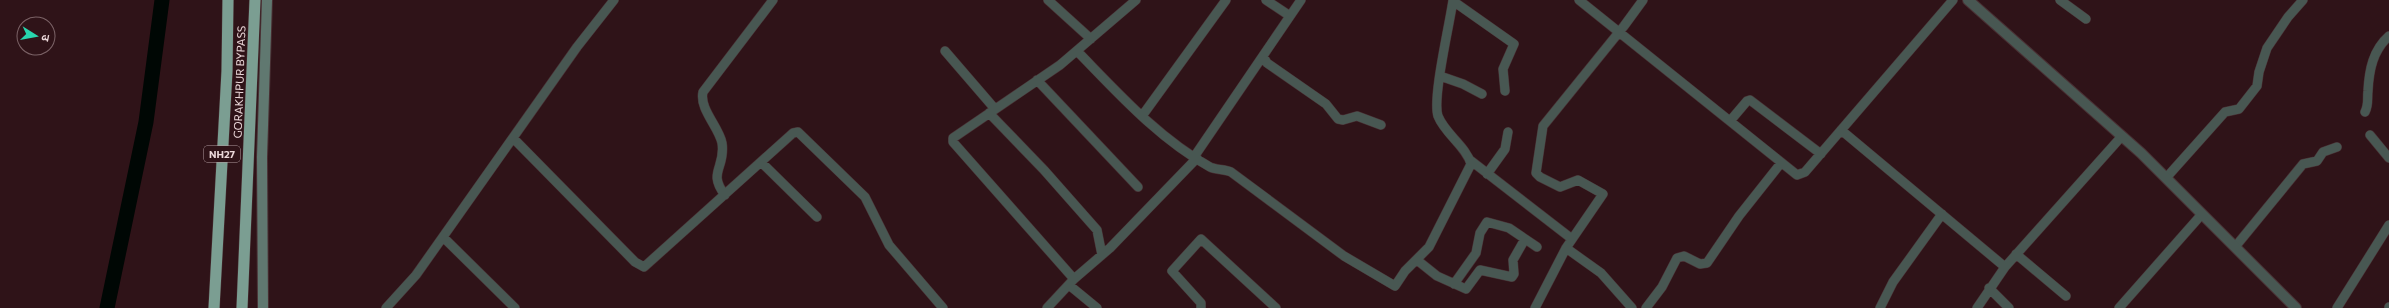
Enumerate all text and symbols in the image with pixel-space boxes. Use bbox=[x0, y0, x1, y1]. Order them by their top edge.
north arrow bbox=[16, 16, 56, 56]
street label: GORAKHPUR BYPASS bbox=[231, 25, 247, 139]
text: उ bbox=[39, 34, 53, 43]
road number: NH27 bbox=[204, 146, 240, 162]

